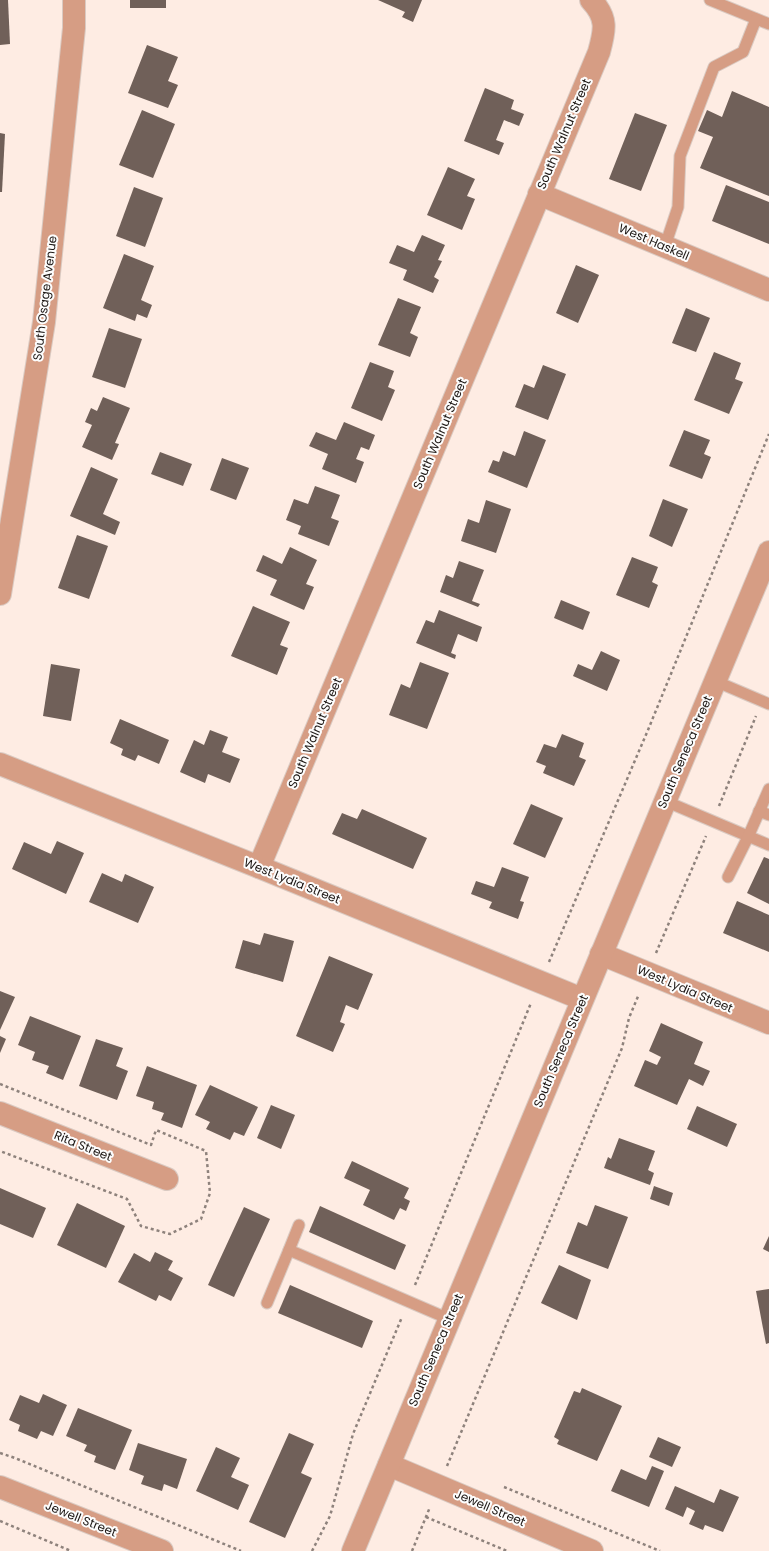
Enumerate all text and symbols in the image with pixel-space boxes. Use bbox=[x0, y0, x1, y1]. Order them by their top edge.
street label: South Walnut Street bbox=[533, 76, 595, 192]
street label: West Haskell bbox=[616, 219, 692, 264]
street label: South Osage Avenue bbox=[28, 235, 61, 361]
street label: South Walnut Street bbox=[409, 376, 471, 492]
street label: South Walnut Street bbox=[284, 675, 346, 791]
street label: South Seneca Street bbox=[653, 693, 716, 811]
street label: West Lydia Street bbox=[242, 853, 343, 908]
street label: West Lydia Street bbox=[635, 961, 736, 1016]
street label: South Seneca Street bbox=[529, 992, 592, 1110]
street label: Rita Street bbox=[52, 1126, 115, 1165]
street label: South Seneca Street bbox=[404, 1291, 467, 1409]
street label: Jewell Street bbox=[452, 1485, 528, 1530]
street label: Jewell Street bbox=[43, 1497, 119, 1541]

